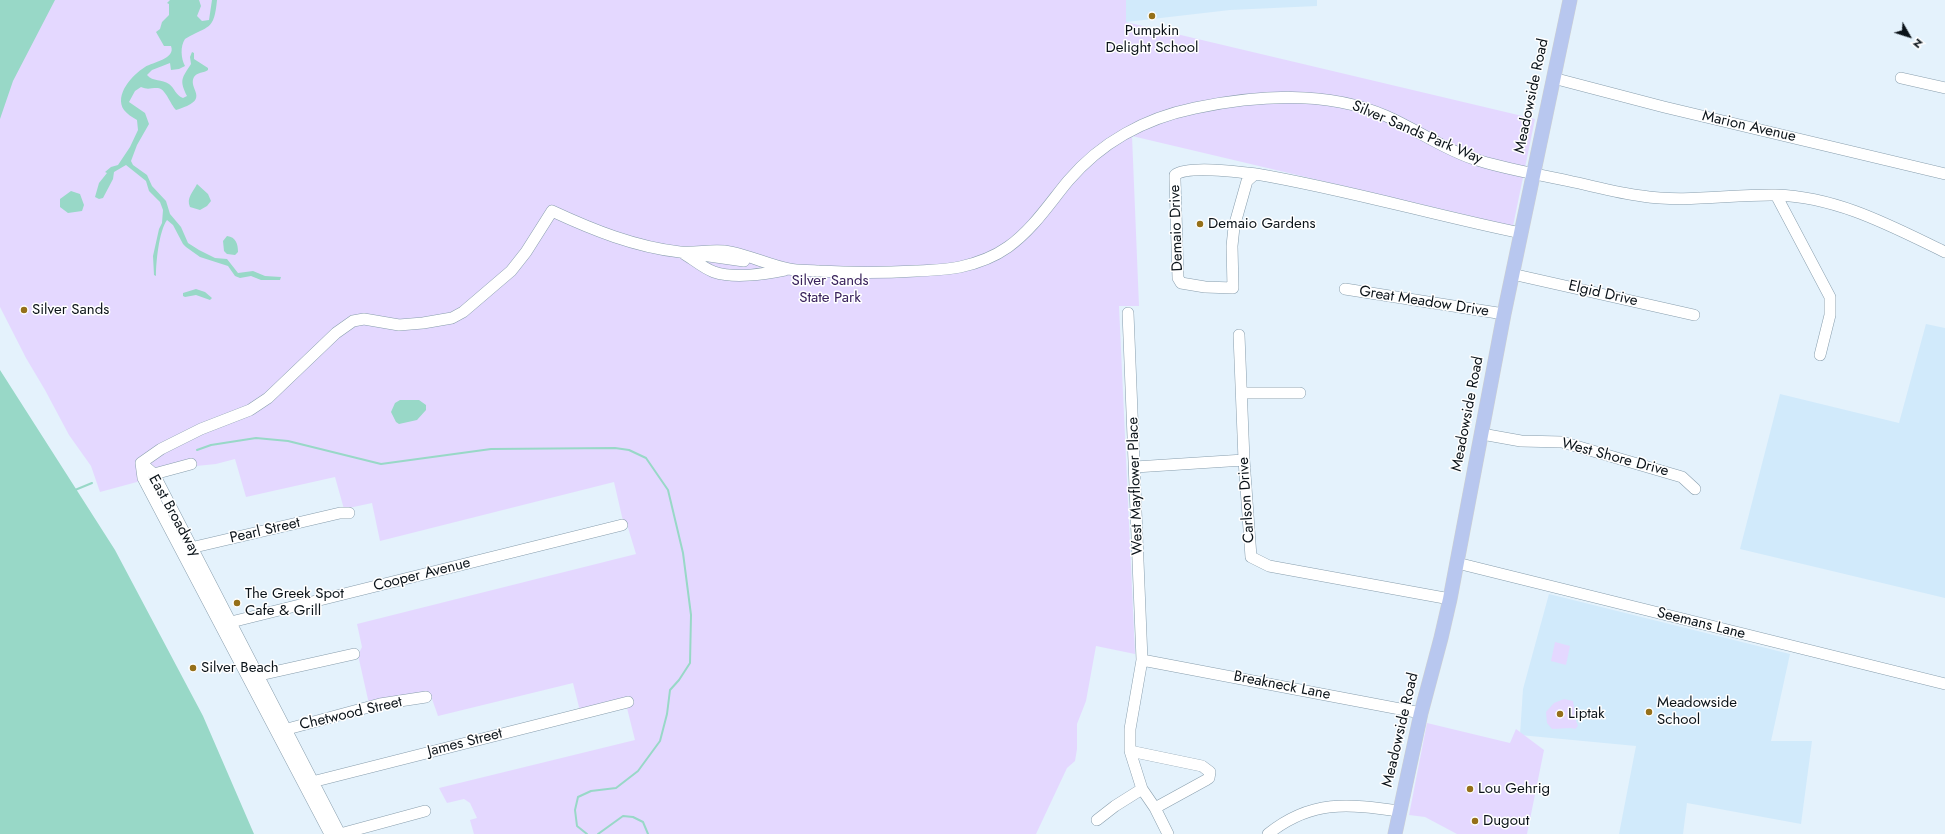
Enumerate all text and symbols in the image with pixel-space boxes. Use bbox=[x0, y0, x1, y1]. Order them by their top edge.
marker: Pumpkin Delight School bbox=[1147, 11, 1157, 21]
north arrow bbox=[1889, 16, 1929, 56]
place label: Pumpkin Delight School bbox=[1106, 22, 1198, 57]
text: N bbox=[1909, 35, 1927, 52]
street label: Meadowside Road bbox=[1511, 37, 1553, 155]
street label: Silver Sands Park Way bbox=[1349, 97, 1485, 169]
street label: Marion Avenue bbox=[1700, 107, 1798, 147]
street label: Demaio Drive bbox=[1166, 184, 1188, 272]
place label: Demaio Gardens bbox=[1208, 215, 1316, 233]
marker: Demaio Gardens bbox=[1195, 219, 1205, 229]
park label: Silver Sands State Park bbox=[791, 272, 869, 307]
street label: Elgid Drive bbox=[1567, 277, 1639, 311]
street label: Great Meadow Drive bbox=[1358, 283, 1490, 321]
place label: Silver Sands bbox=[32, 301, 109, 319]
marker: Silver Sands bbox=[19, 305, 29, 315]
street label: Meadowside Road bbox=[1448, 355, 1488, 473]
street label: West Mayflower Place bbox=[1125, 417, 1147, 555]
street label: West Shore Drive bbox=[1559, 435, 1671, 481]
street label: Carlson Drive bbox=[1235, 456, 1259, 544]
street label: East Broadway bbox=[144, 472, 204, 560]
street label: Pearl Street bbox=[228, 514, 302, 548]
street label: Cooper Avenue bbox=[372, 554, 472, 596]
place label: The Greek Spot Cafe & Grill bbox=[245, 585, 344, 620]
marker: The Greek Spot Cafe & Grill bbox=[232, 598, 242, 608]
street label: Seemans Lane bbox=[1655, 604, 1747, 644]
place label: Silver Beach bbox=[201, 659, 279, 677]
marker: Silver Beach bbox=[188, 663, 198, 673]
street label: Breakneck Lane bbox=[1232, 668, 1332, 704]
street label: Meadowside Road bbox=[1379, 671, 1423, 789]
street label: Chetwood Street bbox=[298, 693, 404, 735]
place label: Meadowside School bbox=[1657, 694, 1737, 729]
place label: Liptak bbox=[1568, 705, 1605, 723]
marker: Meadowside School bbox=[1644, 707, 1654, 717]
marker: Liptak bbox=[1555, 709, 1565, 719]
street label: James Street bbox=[426, 725, 504, 761]
place label: Lou Gehrig bbox=[1478, 780, 1550, 798]
marker: Lou Gehrig bbox=[1465, 784, 1475, 794]
place label: Dugout bbox=[1483, 812, 1529, 830]
marker: Dugout bbox=[1470, 816, 1480, 826]

